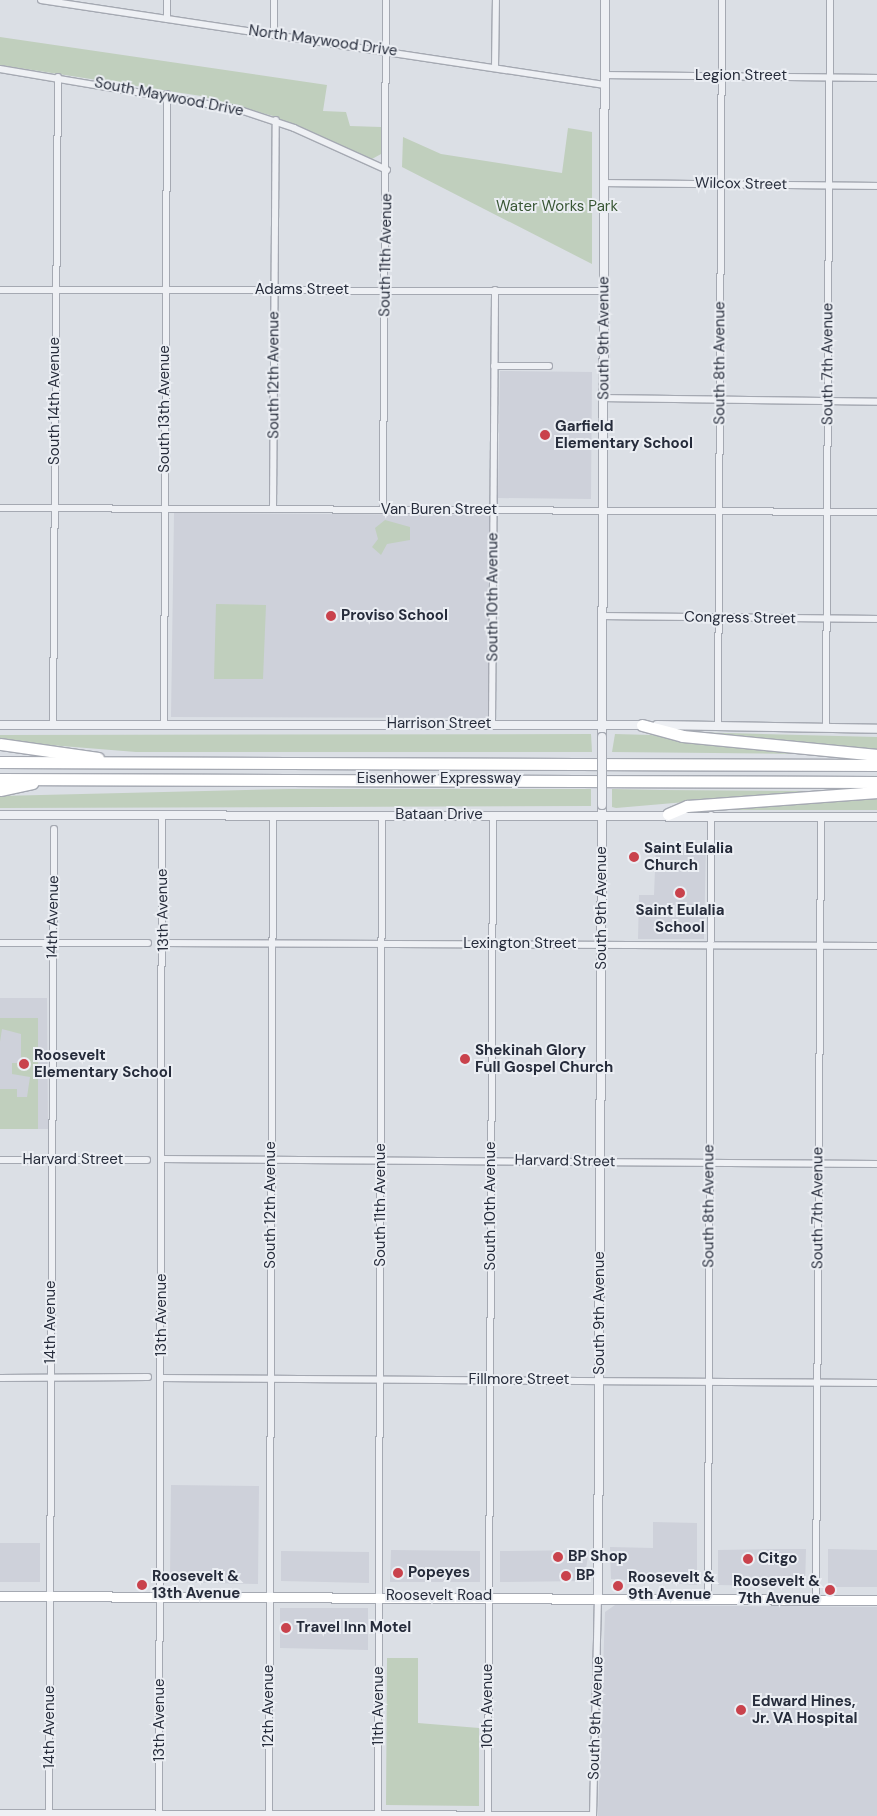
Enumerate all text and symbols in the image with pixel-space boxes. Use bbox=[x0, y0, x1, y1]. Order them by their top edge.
street label: North Maywood Drive bbox=[247, 22, 399, 60]
street label: Legion Street bbox=[695, 67, 787, 85]
street label: South Maywood Drive bbox=[93, 74, 245, 120]
street label: Wilcox Street bbox=[695, 174, 787, 194]
street label: South 11th Avenue bbox=[376, 193, 396, 317]
park label: Water Works Park bbox=[496, 198, 618, 216]
street label: South 9th Avenue bbox=[595, 276, 613, 400]
street label: Adams Street bbox=[255, 281, 349, 299]
street label: South 8th Avenue bbox=[711, 301, 729, 425]
street label: South 7th Avenue bbox=[819, 303, 837, 425]
street label: South 12th Avenue bbox=[265, 311, 283, 439]
street label: South 14th Avenue bbox=[46, 337, 64, 465]
street label: South 13th Avenue bbox=[156, 345, 174, 473]
place label: Garfield Elementary School bbox=[555, 417, 693, 452]
marker: Garfield Elementary School bbox=[539, 429, 551, 441]
street label: Van Buren Street bbox=[381, 501, 497, 519]
street label: South 10th Avenue bbox=[484, 532, 502, 662]
place label: Proviso School bbox=[341, 607, 448, 625]
street label: Congress Street bbox=[684, 608, 796, 628]
marker: Proviso School bbox=[325, 610, 337, 622]
street label: Harrison Street bbox=[387, 715, 491, 733]
street label: Eisenhower Expressway bbox=[357, 770, 521, 788]
street label: Bataan Drive bbox=[395, 806, 483, 824]
place label: Saint Eulalia Church bbox=[644, 839, 733, 874]
street label: South 9th Avenue bbox=[593, 846, 611, 970]
marker: Saint Eulalia Church bbox=[628, 851, 640, 863]
street label: 13th Avenue bbox=[153, 868, 173, 952]
street label: 14th Avenue bbox=[43, 875, 63, 959]
marker: Saint Eulalia School bbox=[674, 887, 686, 899]
place label: Saint Eulalia School bbox=[636, 901, 724, 936]
street label: Lexington Street bbox=[463, 935, 577, 953]
place label: Shekinah Glory Full Gospel Church bbox=[475, 1041, 613, 1076]
place label: Roosevelt Elementary School bbox=[34, 1046, 172, 1081]
marker: Shekinah Glory Full Gospel Church bbox=[459, 1053, 471, 1065]
marker: Roosevelt Elementary School bbox=[18, 1058, 30, 1070]
street label: South 12th Avenue bbox=[262, 1141, 280, 1269]
street label: South 10th Avenue bbox=[482, 1141, 500, 1271]
street label: South 11th Avenue bbox=[372, 1143, 390, 1267]
street label: South 8th Avenue bbox=[700, 1144, 718, 1268]
street label: South 7th Avenue bbox=[809, 1147, 827, 1269]
street label: Harvard Street bbox=[23, 1151, 123, 1169]
street label: Harvard Street bbox=[514, 1151, 616, 1171]
street label: South 9th Avenue bbox=[591, 1251, 609, 1375]
street label: 13th Avenue bbox=[153, 1273, 171, 1357]
street label: 14th Avenue bbox=[42, 1280, 60, 1364]
street label: Fillmore Street bbox=[469, 1371, 569, 1389]
place label: BP Shop bbox=[568, 1548, 628, 1566]
place label: Citgo bbox=[758, 1550, 797, 1568]
marker: BP Shop bbox=[552, 1551, 564, 1563]
marker: Citgo bbox=[742, 1553, 754, 1565]
place label: Popeyes bbox=[408, 1564, 470, 1582]
place label: Roosevelt & 13th Avenue bbox=[152, 1567, 240, 1602]
marker: Popeyes bbox=[392, 1567, 404, 1579]
place label: BP bbox=[576, 1567, 595, 1585]
place label: Roosevelt & 9th Avenue bbox=[628, 1568, 715, 1603]
marker: BP bbox=[560, 1570, 572, 1582]
place label: Roosevelt & 7th Avenue bbox=[733, 1572, 820, 1607]
marker: Roosevelt & 13th Avenue bbox=[136, 1579, 148, 1591]
marker: Roosevelt & 9th Avenue bbox=[612, 1580, 624, 1592]
marker: Roosevelt & 7th Avenue bbox=[824, 1584, 836, 1596]
street label: Roosevelt Road bbox=[386, 1587, 492, 1605]
place label: Travel Inn Motel bbox=[296, 1619, 411, 1637]
marker: Travel Inn Motel bbox=[280, 1622, 292, 1634]
street label: South 9th Avenue bbox=[585, 1656, 607, 1780]
street label: 10th Avenue bbox=[479, 1664, 497, 1748]
street label: 12th Avenue bbox=[260, 1665, 278, 1747]
street label: 11th Avenue bbox=[370, 1667, 388, 1745]
street label: 13th Avenue bbox=[151, 1678, 169, 1762]
street label: 14th Avenue bbox=[41, 1685, 59, 1769]
place label: Edward Hines, Jr. VA Hospital bbox=[752, 1692, 857, 1727]
marker: Edward Hines, Jr. VA Hospital bbox=[734, 1703, 748, 1717]

